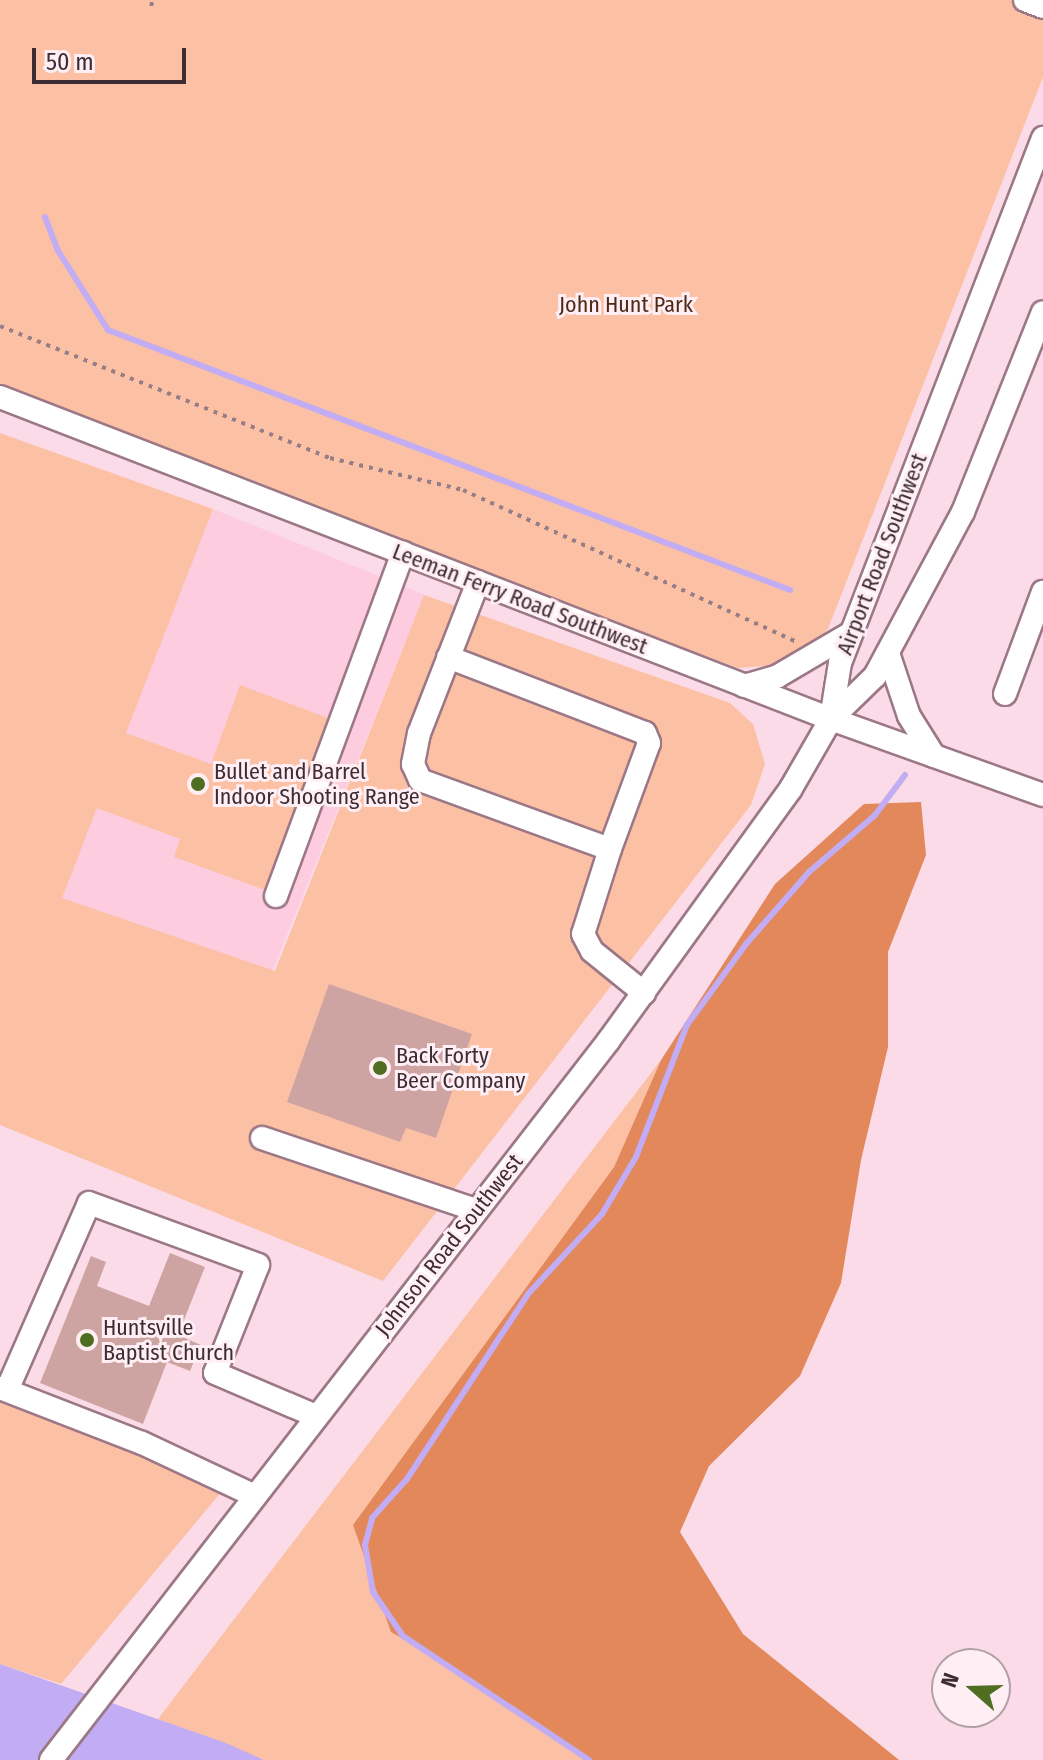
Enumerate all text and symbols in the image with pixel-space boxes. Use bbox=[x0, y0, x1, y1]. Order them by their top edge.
scale bar bbox=[36, 32, 190, 82]
text: 50 m bbox=[46, 48, 94, 76]
park label: John Hunt Park bbox=[559, 292, 693, 318]
street label: Airport Road Southwest bbox=[831, 450, 933, 658]
street label: Leeman Ferry Road Southwest bbox=[389, 538, 651, 660]
place label: Bullet and Barrel Indoor Shooting Range bbox=[214, 758, 420, 810]
marker: Bullet and Barrel Indoor Shooting Range bbox=[189, 775, 207, 793]
place label: Back Forty Beer Company bbox=[396, 1042, 525, 1094]
marker: Back Forty Beer Company bbox=[371, 1059, 389, 1077]
street label: Johnson Road Southwest bbox=[370, 1149, 528, 1341]
place label: Huntsville Baptist Church bbox=[103, 1314, 234, 1366]
marker: Huntsville Baptist Church bbox=[78, 1331, 96, 1349]
north arrow bbox=[931, 1648, 1011, 1728]
text: N bbox=[935, 1669, 965, 1691]

